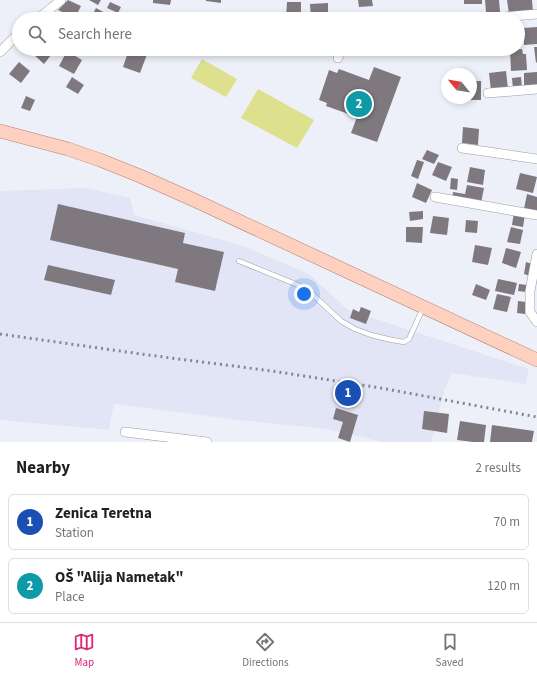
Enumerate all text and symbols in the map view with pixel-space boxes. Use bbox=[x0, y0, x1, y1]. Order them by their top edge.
search box bbox=[12, 12, 525, 56]
icon: search bbox=[26, 23, 48, 45]
text: Search here bbox=[58, 24, 132, 45]
north arrow bbox=[441, 68, 477, 104]
pin: 2 bbox=[346, 89, 372, 119]
your location bbox=[294, 284, 314, 304]
pin: 1 bbox=[335, 378, 361, 408]
text: Nearby bbox=[16, 456, 70, 480]
text: 2 results bbox=[476, 459, 521, 477]
text: Zenica Teretna bbox=[55, 503, 152, 524]
text: 1 bbox=[27, 513, 33, 531]
text: 70 m bbox=[494, 513, 520, 531]
text: Station bbox=[55, 524, 94, 542]
text: OŠ "Alija Nametak" bbox=[55, 567, 184, 588]
text: 2 bbox=[27, 577, 33, 595]
text: 120 m bbox=[487, 577, 520, 595]
text: Place bbox=[55, 588, 84, 606]
tab: Map bbox=[73, 631, 95, 670]
tab: Directions bbox=[242, 631, 289, 670]
tab: Saved bbox=[436, 631, 464, 670]

